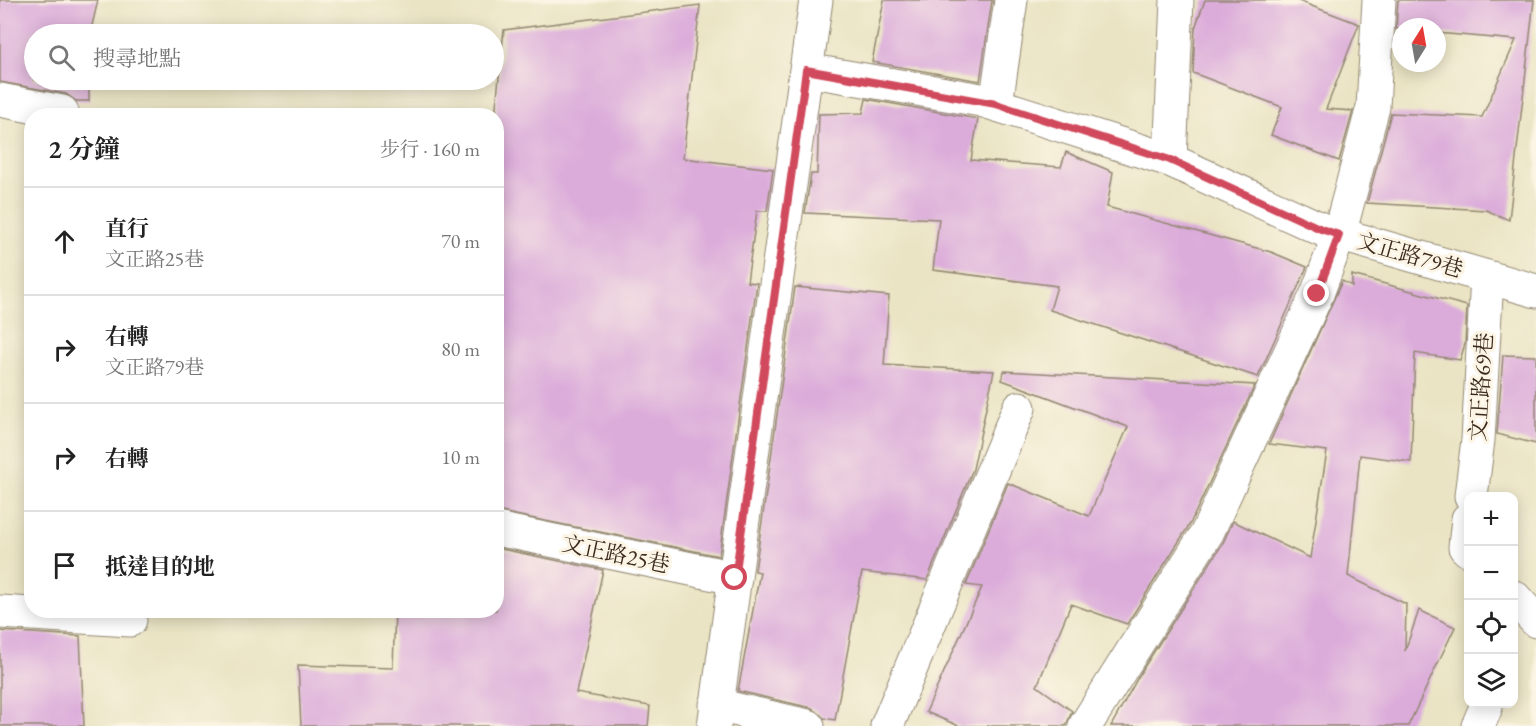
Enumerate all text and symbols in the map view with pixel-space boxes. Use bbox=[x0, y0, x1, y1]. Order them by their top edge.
north arrow bbox=[1392, 18, 1446, 72]
search box bbox=[24, 24, 504, 90]
icon: search bbox=[45, 41, 78, 74]
text: 搜尋地點 bbox=[93, 44, 181, 73]
text: 2 分鐘 bbox=[48, 132, 120, 166]
text: 步行 · 160 m bbox=[380, 136, 480, 162]
text: 直行 bbox=[105, 214, 149, 243]
icon: ahead bbox=[48, 225, 81, 258]
street label: 文正路79巷 bbox=[1354, 226, 1466, 284]
text: 70 m bbox=[441, 228, 480, 254]
text: 文正路25巷 bbox=[105, 246, 204, 272]
route end bbox=[1303, 280, 1329, 306]
text: 右轉 bbox=[105, 322, 149, 351]
street label: 文正路69巷 bbox=[1463, 332, 1499, 442]
icon: right bbox=[48, 333, 81, 366]
text: 80 m bbox=[441, 336, 480, 362]
text: 文正路79巷 bbox=[105, 354, 204, 380]
icon: right bbox=[48, 441, 81, 474]
text: 右轉 bbox=[105, 444, 149, 473]
text: 10 m bbox=[441, 444, 480, 470]
map controls bbox=[1464, 492, 1518, 708]
button: + bbox=[1464, 492, 1518, 546]
street label: 文正路25巷 bbox=[560, 528, 672, 580]
button: − bbox=[1464, 546, 1518, 600]
icon: arrive bbox=[48, 549, 81, 582]
text: 抵達目的地 bbox=[105, 552, 215, 581]
route start bbox=[721, 564, 747, 590]
button: locate bbox=[1464, 600, 1518, 654]
button: layers bbox=[1464, 654, 1518, 708]

